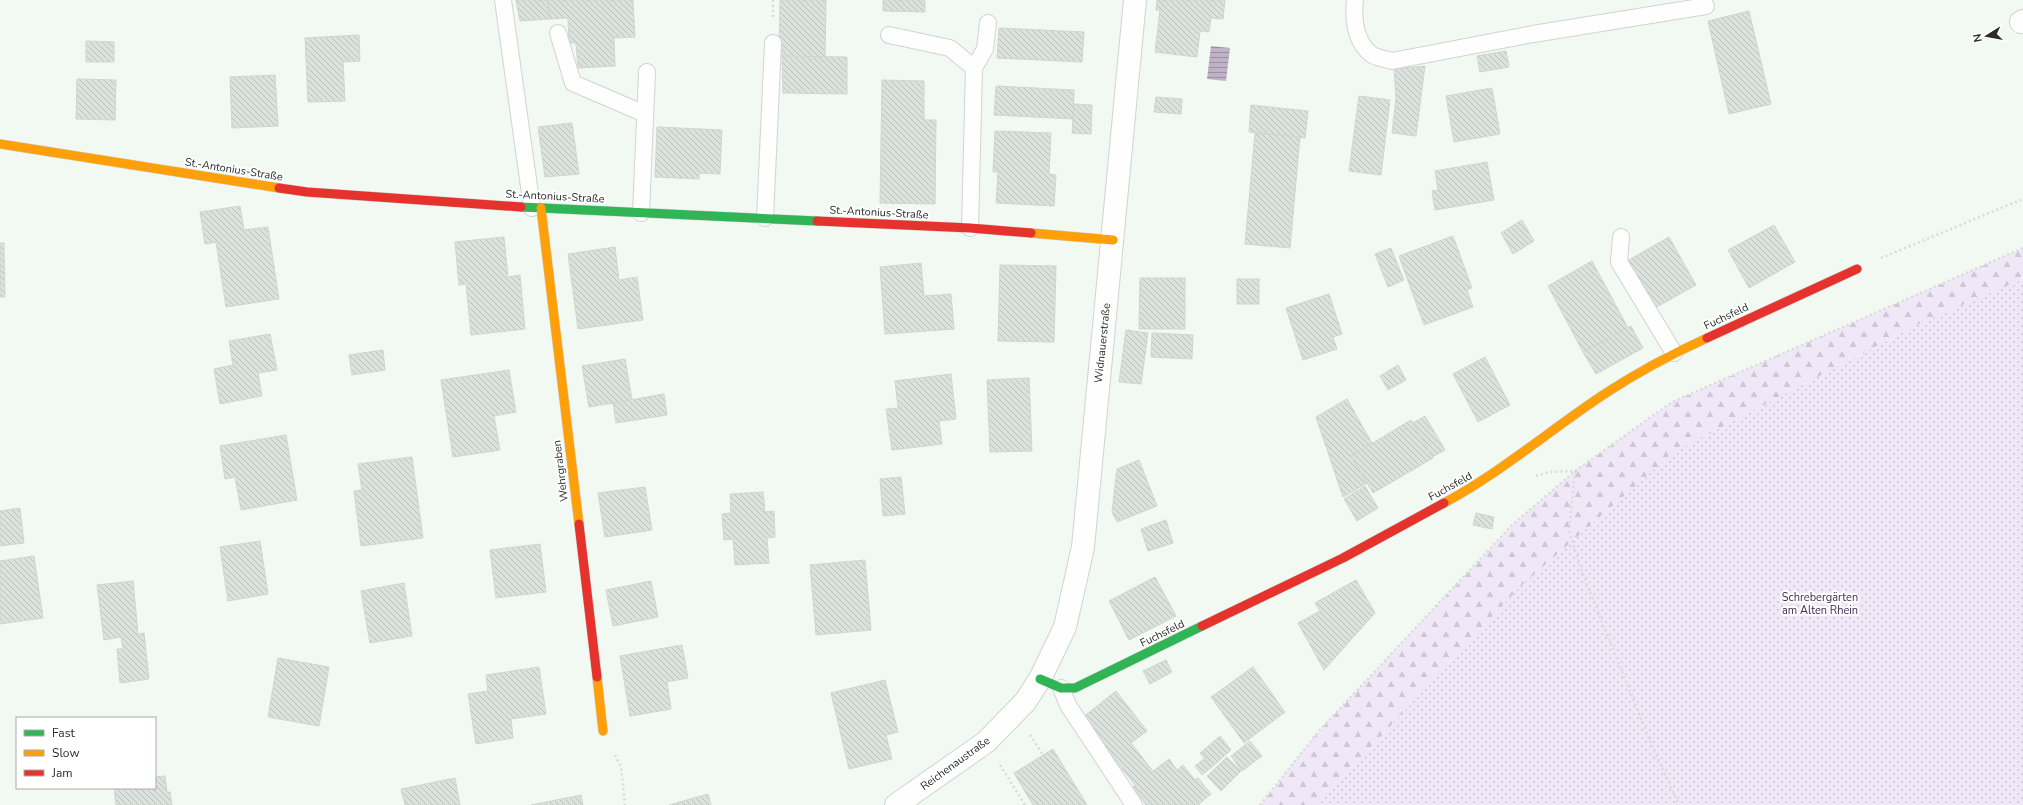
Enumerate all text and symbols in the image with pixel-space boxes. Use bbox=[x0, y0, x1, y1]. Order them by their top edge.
north arrow bbox=[1967, 16, 2007, 56]
text: N bbox=[1970, 32, 1986, 43]
street label: St.-Antonius-Straße bbox=[184, 154, 284, 185]
street label: St.-Antonius-Straße bbox=[505, 186, 605, 207]
street label: St.-Antonius-Straße bbox=[829, 202, 929, 223]
street label: Fuchsfeld bbox=[1701, 300, 1751, 333]
street label: Widnauerstraße bbox=[1091, 302, 1114, 384]
street label: Wehrgraben bbox=[549, 439, 572, 503]
street label: Fuchsfeld bbox=[1426, 468, 1475, 505]
park label: Schrebergärten am Alten Rhein bbox=[1782, 590, 1858, 618]
street label: Fuchsfeld bbox=[1138, 616, 1187, 651]
legend bbox=[16, 717, 156, 789]
text: Fast bbox=[52, 725, 75, 741]
street label: Reichenaustraße bbox=[918, 733, 993, 794]
text: Slow bbox=[52, 745, 80, 761]
text: Jam bbox=[51, 765, 73, 781]

